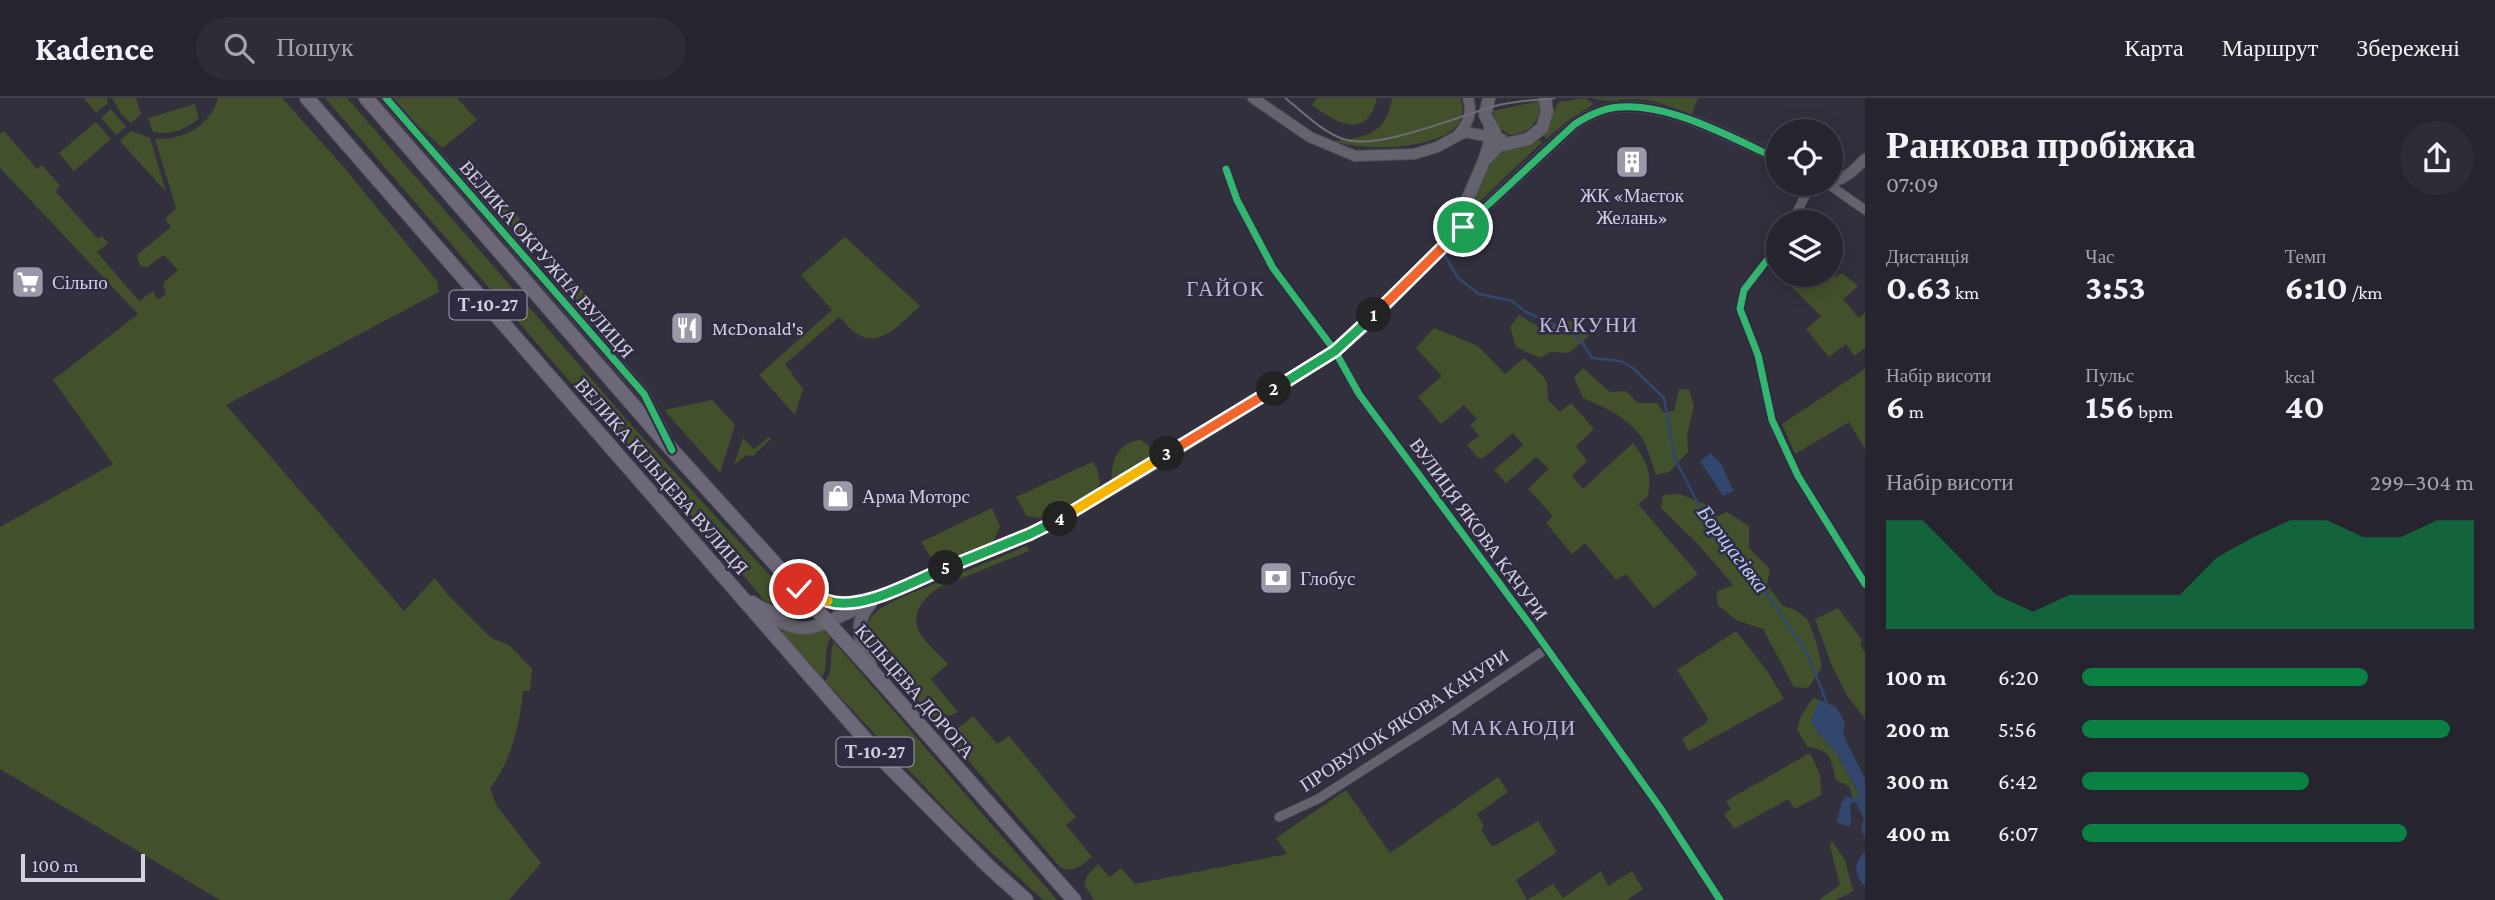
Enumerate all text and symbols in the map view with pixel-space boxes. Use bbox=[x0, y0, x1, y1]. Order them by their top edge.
search box bbox=[196, 17, 686, 80]
icon: search bbox=[220, 29, 258, 67]
text: Kadence bbox=[35, 30, 154, 67]
text: Пошук bbox=[276, 33, 354, 62]
text: Карта bbox=[2124, 34, 2184, 61]
text: Маршрут bbox=[2222, 34, 2318, 61]
text: Збережені bbox=[2356, 34, 2460, 61]
map controls bbox=[1766, 119, 1843, 287]
button: locate bbox=[1766, 119, 1843, 196]
button: share bbox=[2400, 121, 2474, 195]
text: Ранкова пробіжка bbox=[1886, 124, 2196, 166]
building icon: ЖК «Маєток Желань» bbox=[1613, 143, 1651, 181]
street label: ВЕЛИКА ОКРУЖНА ВУЛИЦЯ bbox=[455, 157, 638, 362]
text: 07:09 bbox=[1886, 171, 1939, 197]
place label: ЖК «Маєток Желань» bbox=[1580, 185, 1685, 228]
pin bbox=[1433, 197, 1493, 257]
icon: arrive bbox=[1444, 208, 1482, 246]
button: layers bbox=[1766, 210, 1843, 287]
text: Дистанція bbox=[1886, 246, 1969, 267]
text: Час bbox=[2085, 246, 2115, 267]
text: Темп bbox=[2285, 246, 2326, 267]
supermarket icon: Сільпо bbox=[9, 263, 47, 301]
text: 0.63 bbox=[1886, 268, 1951, 307]
text: 3:53 bbox=[2085, 268, 2146, 307]
text: 6:10 bbox=[2285, 268, 2348, 307]
place label: Сільпо bbox=[52, 272, 108, 293]
district label: ГАЙОК bbox=[1186, 277, 1266, 301]
text: km bbox=[1951, 282, 1979, 303]
text: /km bbox=[2348, 282, 2383, 303]
road number: Т-10-27 bbox=[449, 290, 526, 320]
pin: 1 bbox=[1356, 298, 1392, 332]
text: 1 bbox=[1370, 304, 1377, 325]
restaurant icon: McDonald's bbox=[668, 309, 706, 347]
district label: КАКУНИ bbox=[1539, 313, 1639, 337]
place label: McDonald's bbox=[712, 318, 804, 339]
text: Набір висоти bbox=[1886, 365, 1991, 386]
text: Пульс bbox=[2085, 365, 2134, 386]
text: kcal bbox=[2285, 366, 2315, 387]
pin: 2 bbox=[1256, 372, 1292, 406]
street label: ВЕЛИКА КІЛЬЦЕВА ВУЛИЦЯ bbox=[571, 374, 753, 579]
text: 2 bbox=[1269, 378, 1278, 399]
text: 6 bbox=[1886, 387, 1905, 426]
text: 156 bbox=[2085, 387, 2135, 426]
text: 40 bbox=[2285, 387, 2325, 426]
text: m bbox=[1905, 401, 1924, 422]
text: bpm bbox=[2135, 401, 2173, 422]
street label: ВУЛИЦЯ ЯКОВА КАЧУРИ bbox=[1405, 434, 1552, 625]
pin: 3 bbox=[1150, 436, 1184, 472]
text: 3 bbox=[1162, 443, 1171, 464]
text: Набір висоти bbox=[1886, 469, 2014, 495]
text: 299–304 m bbox=[2370, 469, 2474, 495]
shop icon: Арма Моторс bbox=[819, 477, 857, 515]
place label: Арма Моторс bbox=[862, 486, 970, 507]
water label: Борщагівка bbox=[1692, 500, 1774, 597]
pin: 4 bbox=[1042, 502, 1078, 536]
text: 4 bbox=[1054, 508, 1065, 529]
pin: 5 bbox=[928, 550, 964, 586]
text: 5 bbox=[941, 557, 950, 578]
pin bbox=[769, 559, 829, 619]
bank icon: Глобус bbox=[1257, 559, 1295, 597]
place label: Глобус bbox=[1300, 568, 1355, 589]
icon: check bbox=[780, 570, 818, 608]
street label: КІЛЬЦЕВА ДОРОГА bbox=[851, 620, 979, 763]
street label: ПРОВУЛОК ЯКОВА КАЧУРИ bbox=[1296, 645, 1513, 796]
text: 100 m bbox=[1886, 664, 1946, 690]
text: 6:20 bbox=[1998, 664, 2039, 690]
district label: МАКАЮДИ bbox=[1451, 716, 1577, 740]
text: 200 m bbox=[1886, 716, 1950, 742]
text: 5:56 bbox=[1998, 716, 2037, 742]
road number: Т-10-27 bbox=[836, 738, 914, 766]
text: 300 m bbox=[1886, 768, 1949, 794]
text: 6:42 bbox=[1998, 768, 2037, 794]
text: 400 m bbox=[1886, 820, 1950, 846]
text: 6:07 bbox=[1998, 820, 2038, 846]
scale bar bbox=[21, 851, 145, 883]
text: 100 m bbox=[32, 855, 79, 876]

